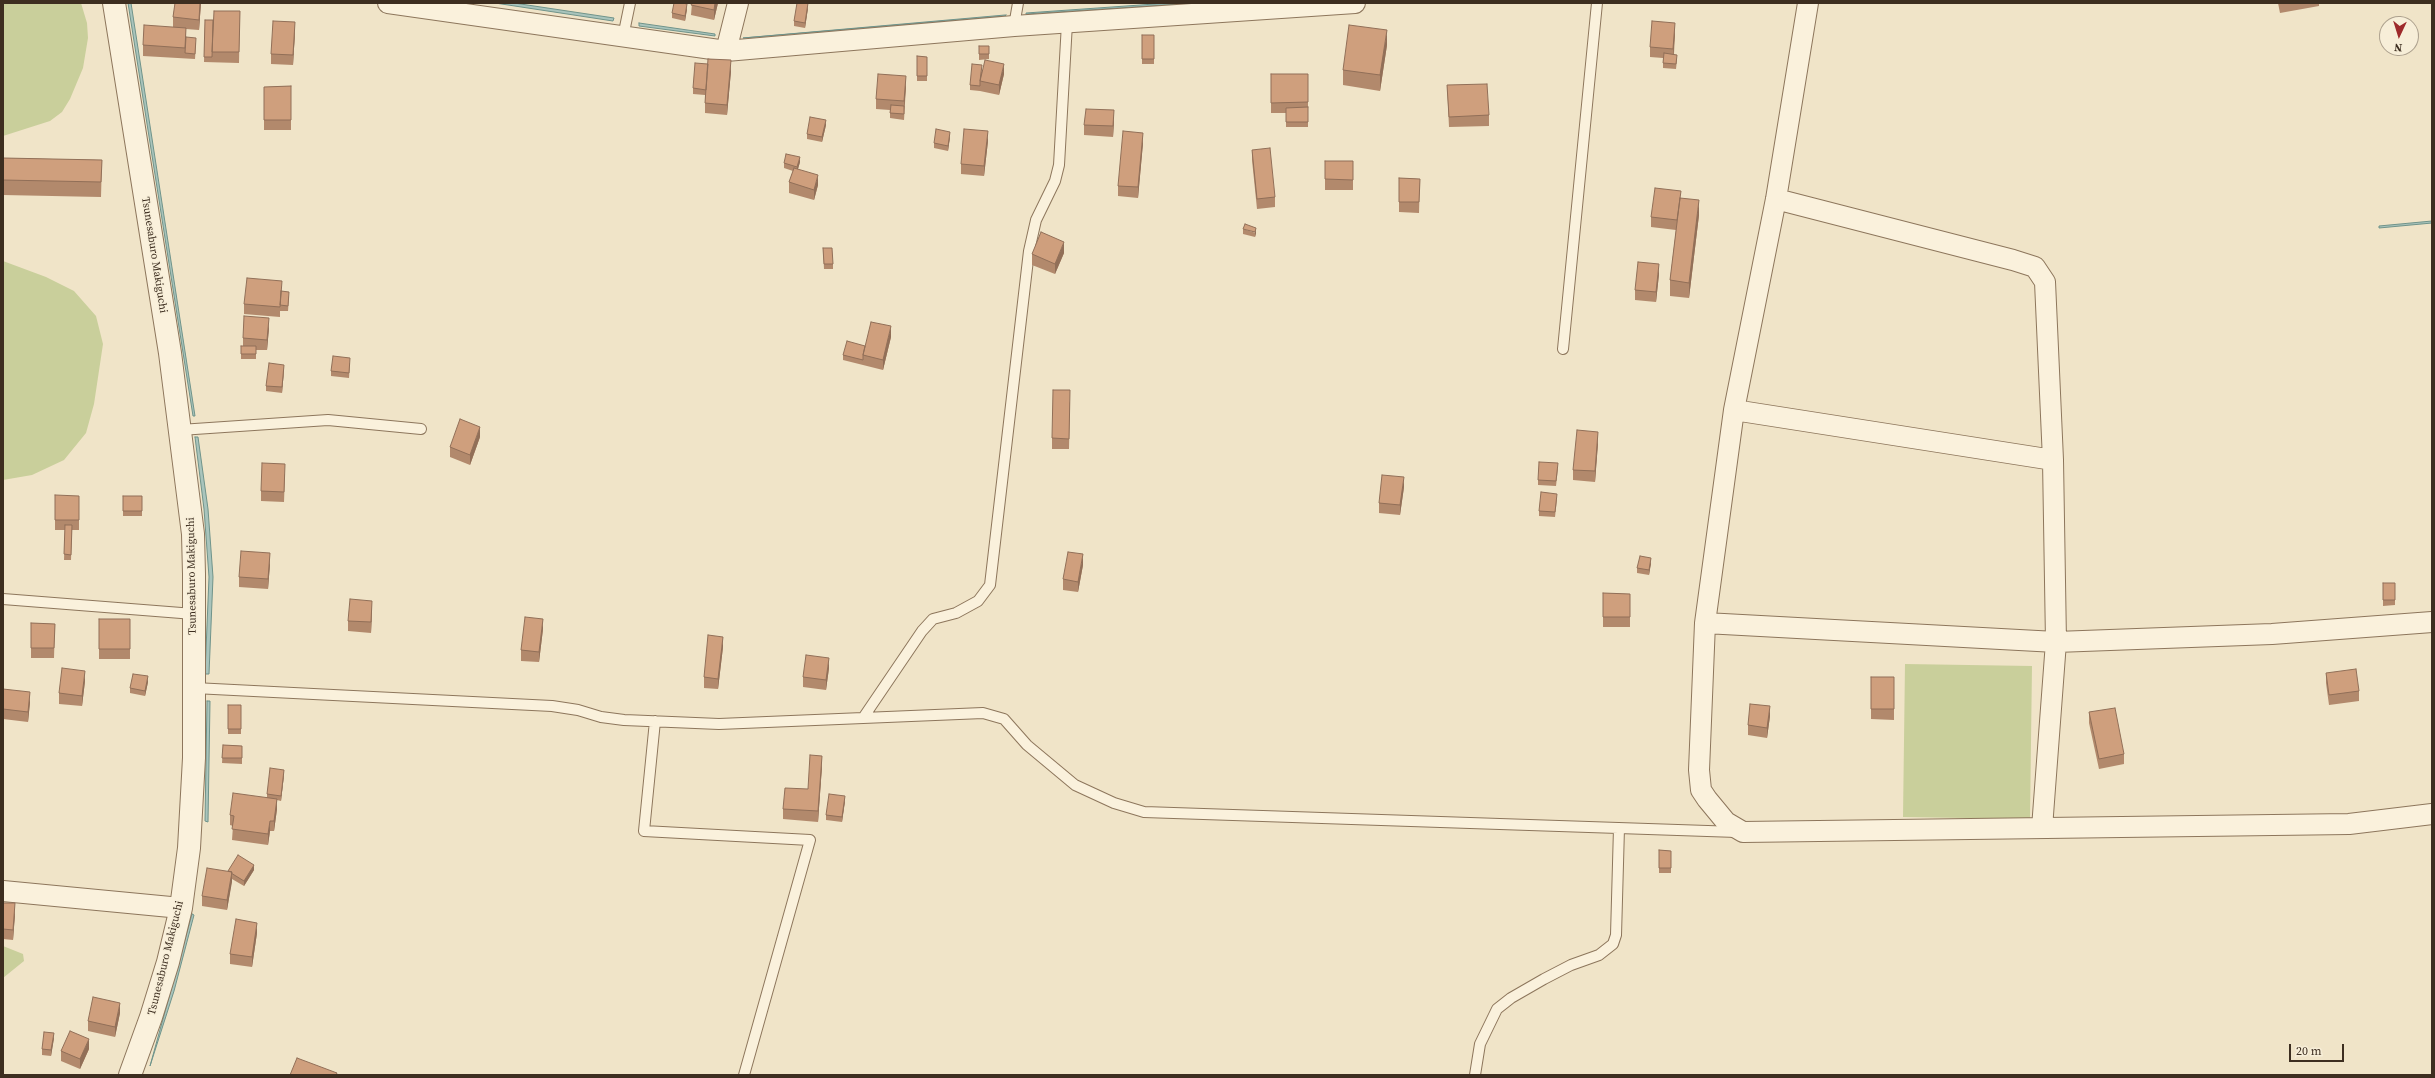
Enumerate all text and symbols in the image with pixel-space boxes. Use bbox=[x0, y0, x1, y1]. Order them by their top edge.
north arrow bbox=[2379, 16, 2419, 56]
text: N bbox=[2394, 40, 2403, 55]
street label: Tsunesaburo Makiguchi bbox=[138, 196, 170, 314]
street label: Tsunesaburo Makiguchi bbox=[184, 517, 200, 635]
street label: Tsunesaburo Makiguchi bbox=[145, 899, 187, 1017]
scale bar bbox=[2291, 1036, 2346, 1062]
text: 20 m bbox=[2296, 1043, 2322, 1059]

